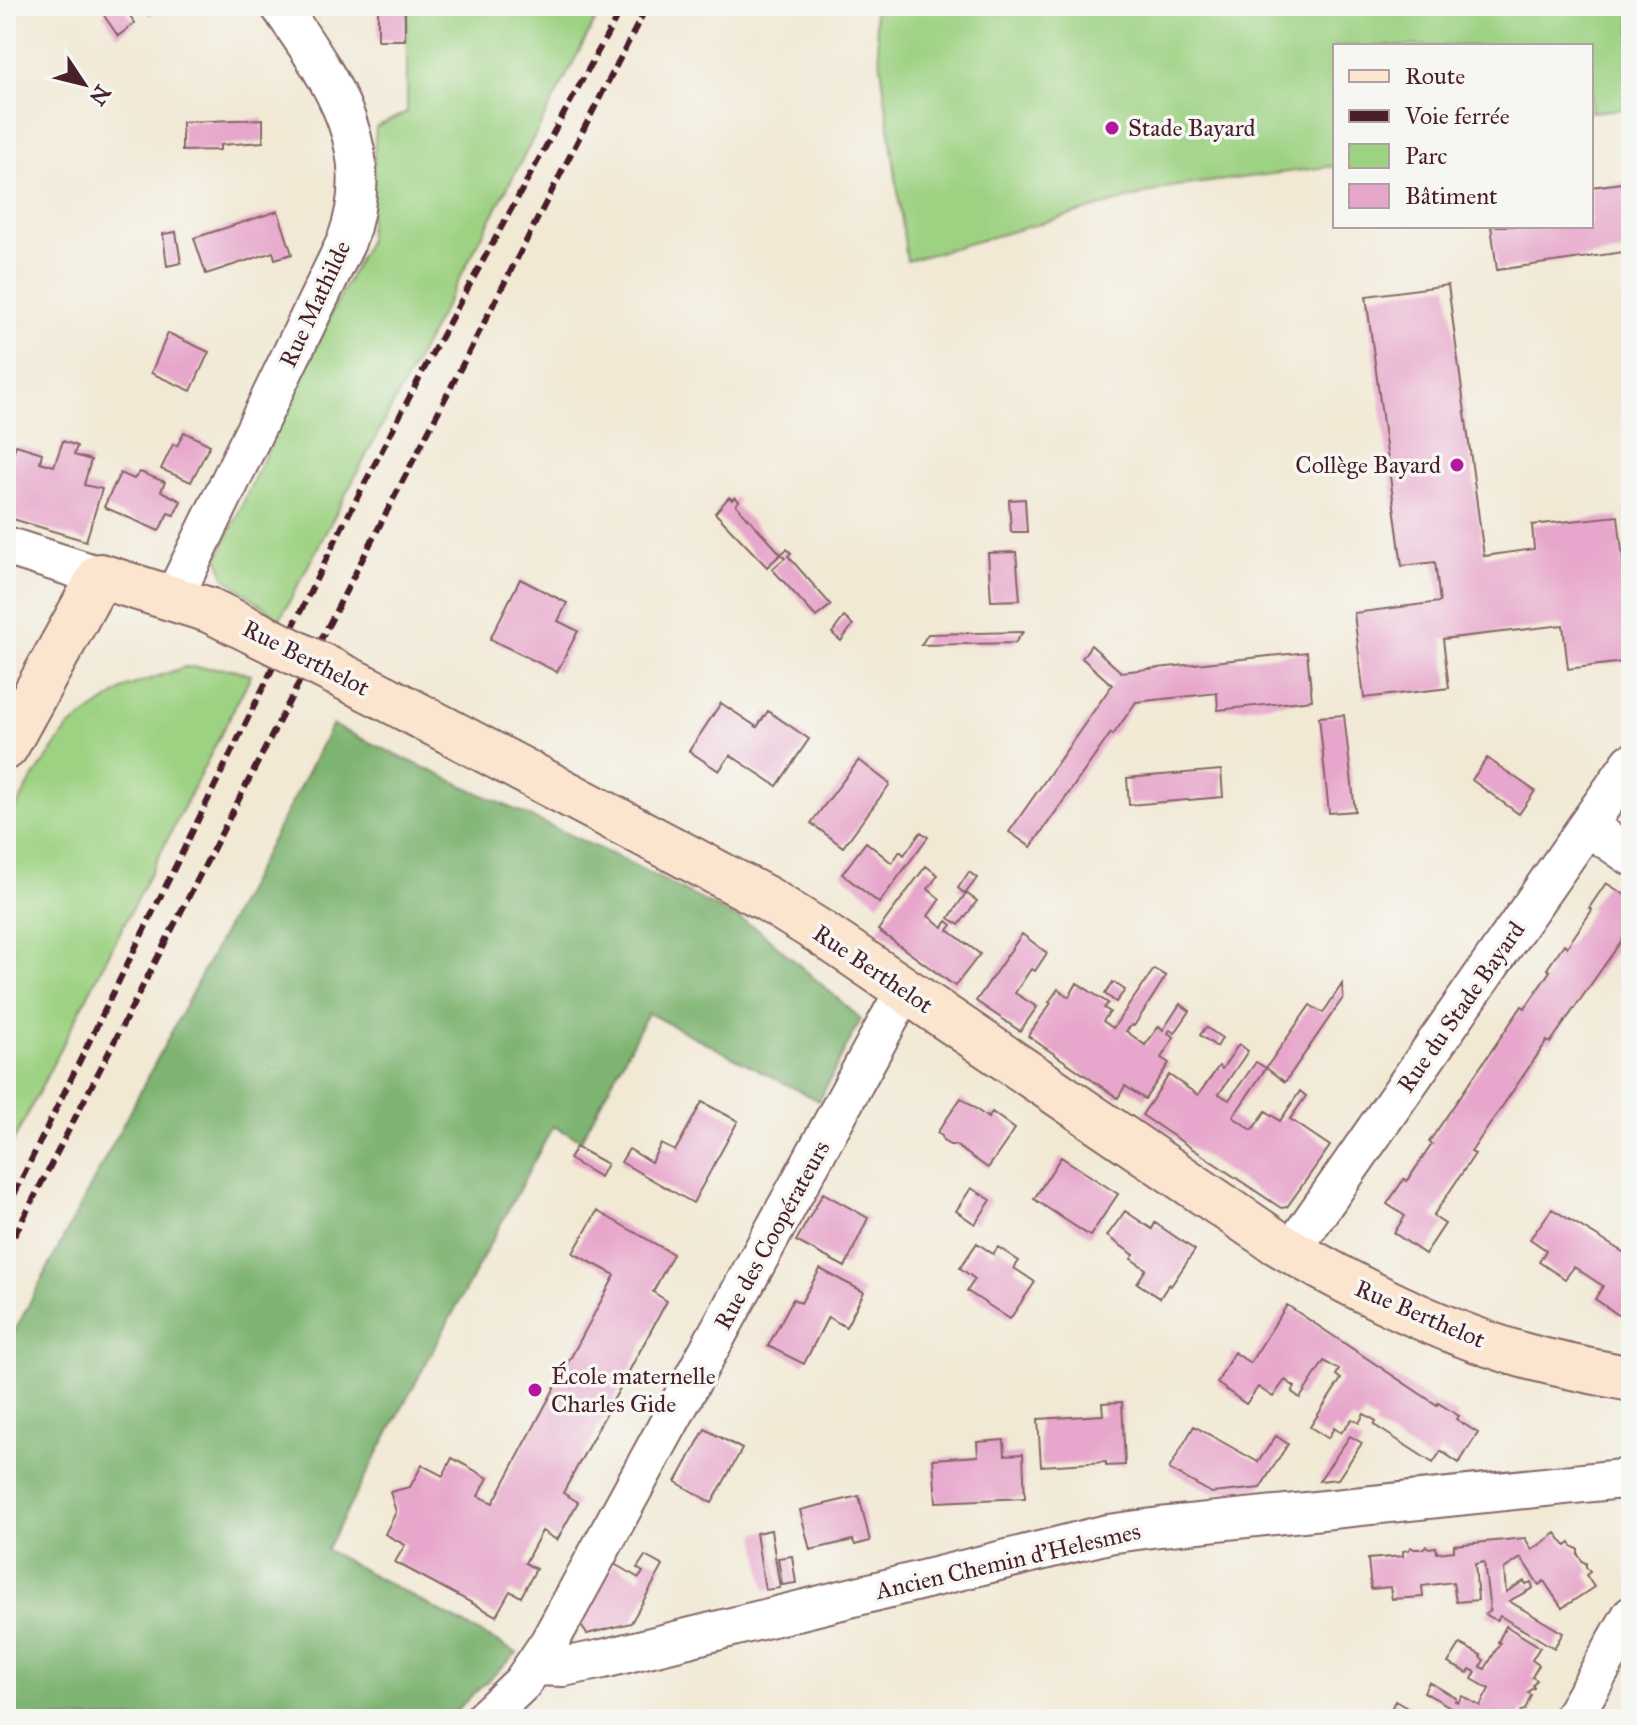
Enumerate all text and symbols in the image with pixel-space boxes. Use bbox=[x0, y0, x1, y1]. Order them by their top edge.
north arrow bbox=[44, 44, 124, 124]
legend bbox=[1333, 44, 1593, 228]
text: Route bbox=[1405, 61, 1465, 91]
text: N bbox=[83, 80, 116, 111]
text: Voie ferrée bbox=[1404, 101, 1510, 131]
place label: Stade Bayard bbox=[1128, 113, 1256, 143]
marker: Stade Bayard bbox=[1103, 119, 1121, 137]
text: Parc bbox=[1405, 141, 1447, 171]
text: Bâtiment bbox=[1405, 181, 1498, 211]
street label: Rue Mathilde bbox=[273, 236, 357, 372]
place label: Collège Bayard bbox=[1295, 450, 1441, 480]
marker: Collège Bayard bbox=[1448, 456, 1466, 474]
street label: Rue Berthelot bbox=[238, 613, 375, 703]
street label: Rue du Stade Bayard bbox=[1391, 916, 1531, 1098]
street label: Rue Berthelot bbox=[807, 918, 939, 1020]
street label: Rue des Coopérateurs bbox=[708, 1135, 836, 1335]
street label: Rue Berthelot bbox=[1350, 1273, 1490, 1355]
place label: École maternelle Charles Gide bbox=[551, 1361, 716, 1419]
marker: École maternelle Charles Gide bbox=[526, 1381, 544, 1399]
street label: Ancien Chemin d'Helesmes bbox=[872, 1516, 1143, 1606]

